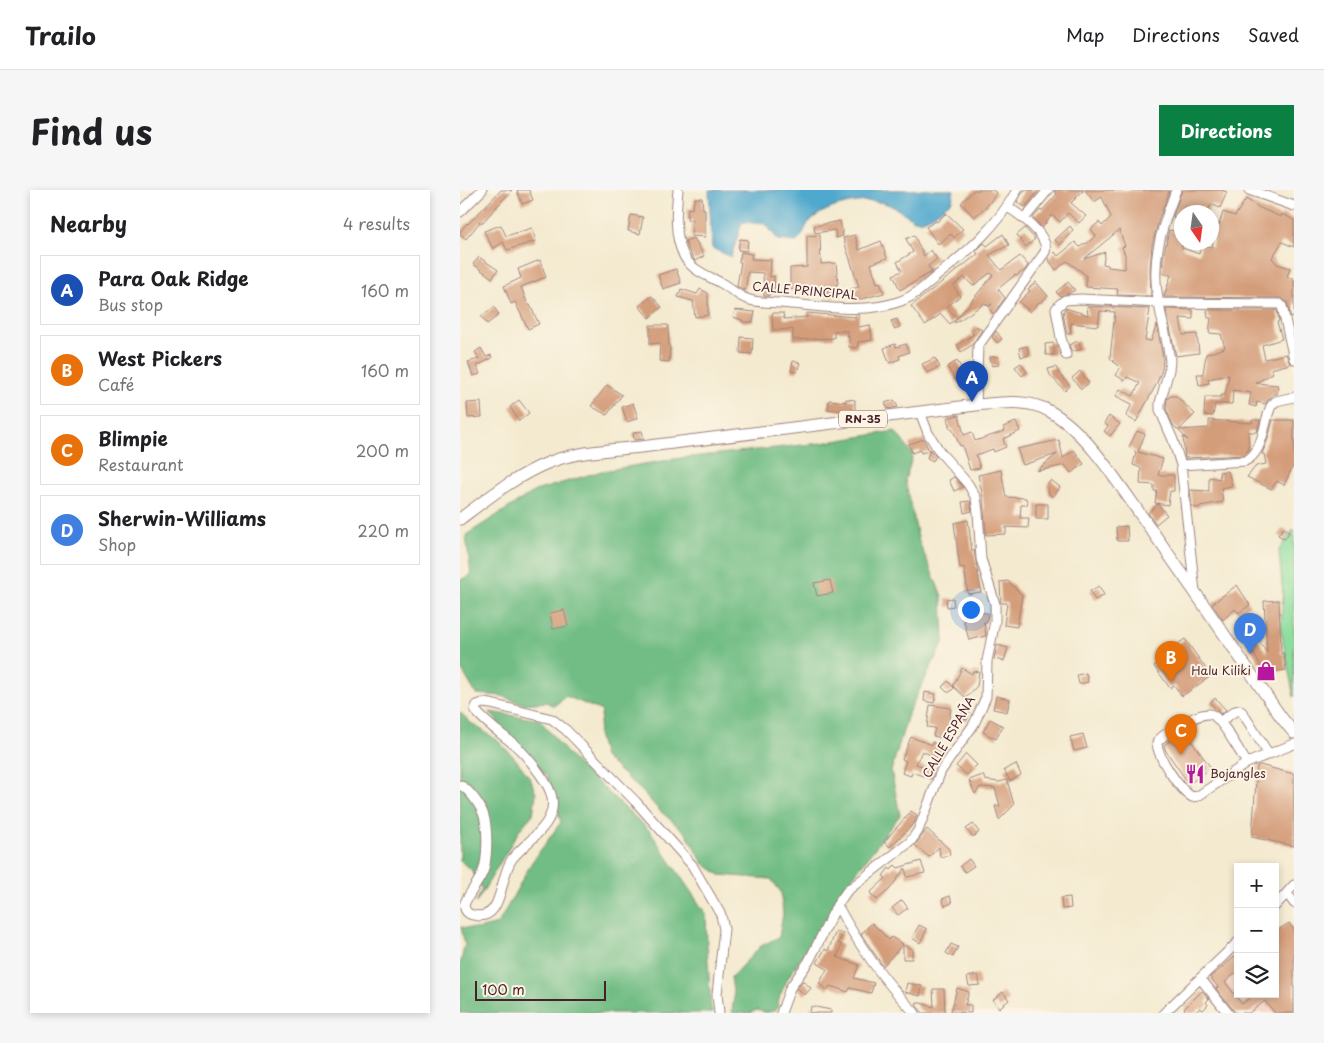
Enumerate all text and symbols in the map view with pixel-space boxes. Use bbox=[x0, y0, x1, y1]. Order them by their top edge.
text: Trailo bbox=[25, 17, 96, 53]
text: Map bbox=[1066, 21, 1104, 48]
text: Directions bbox=[1132, 21, 1220, 48]
text: Saved bbox=[1248, 21, 1299, 48]
text: Find us bbox=[30, 104, 152, 157]
button: Directions bbox=[1159, 105, 1294, 156]
north arrow bbox=[1174, 205, 1219, 250]
text: Nearby bbox=[50, 207, 127, 239]
text: 4 results bbox=[343, 211, 410, 235]
text: Para Oak Ridge bbox=[98, 264, 249, 292]
street label: CALLE PRINCIPAL bbox=[752, 276, 858, 304]
text: A bbox=[61, 278, 73, 302]
text: 160 m bbox=[361, 278, 409, 302]
text: Bus stop bbox=[98, 292, 163, 316]
text: West Pickers bbox=[98, 344, 222, 372]
text: B bbox=[62, 358, 72, 382]
text: 160 m bbox=[361, 358, 409, 382]
pin: A bbox=[956, 361, 988, 402]
text: Café bbox=[98, 372, 134, 396]
road number: RN-35 bbox=[839, 410, 887, 428]
text: Blimpie bbox=[98, 424, 168, 452]
text: C bbox=[61, 438, 73, 462]
text: 200 m bbox=[356, 438, 409, 462]
text: Restaurant bbox=[98, 452, 184, 476]
text: Sherwin-Williams bbox=[98, 504, 266, 532]
text: D bbox=[61, 518, 73, 542]
text: 220 m bbox=[358, 518, 409, 542]
text: Shop bbox=[98, 532, 136, 556]
your location bbox=[958, 597, 984, 623]
pin: D bbox=[1234, 613, 1266, 654]
pin: B bbox=[1155, 641, 1187, 682]
shop icon: Halu Kiliki bbox=[1255, 660, 1277, 682]
place label: Halu Kiliki bbox=[1191, 661, 1251, 679]
street label: CALLE ESPAÑA bbox=[917, 692, 979, 781]
pin: C bbox=[1165, 714, 1197, 755]
restaurant icon: Bojangles bbox=[1184, 763, 1206, 785]
place label: Bojangles bbox=[1210, 764, 1266, 782]
map controls bbox=[1234, 863, 1279, 998]
button: + bbox=[1234, 863, 1279, 908]
button: − bbox=[1234, 908, 1279, 953]
button: layers bbox=[1234, 953, 1279, 998]
scale bar bbox=[475, 978, 606, 1001]
text: 100 m bbox=[482, 979, 525, 1000]

